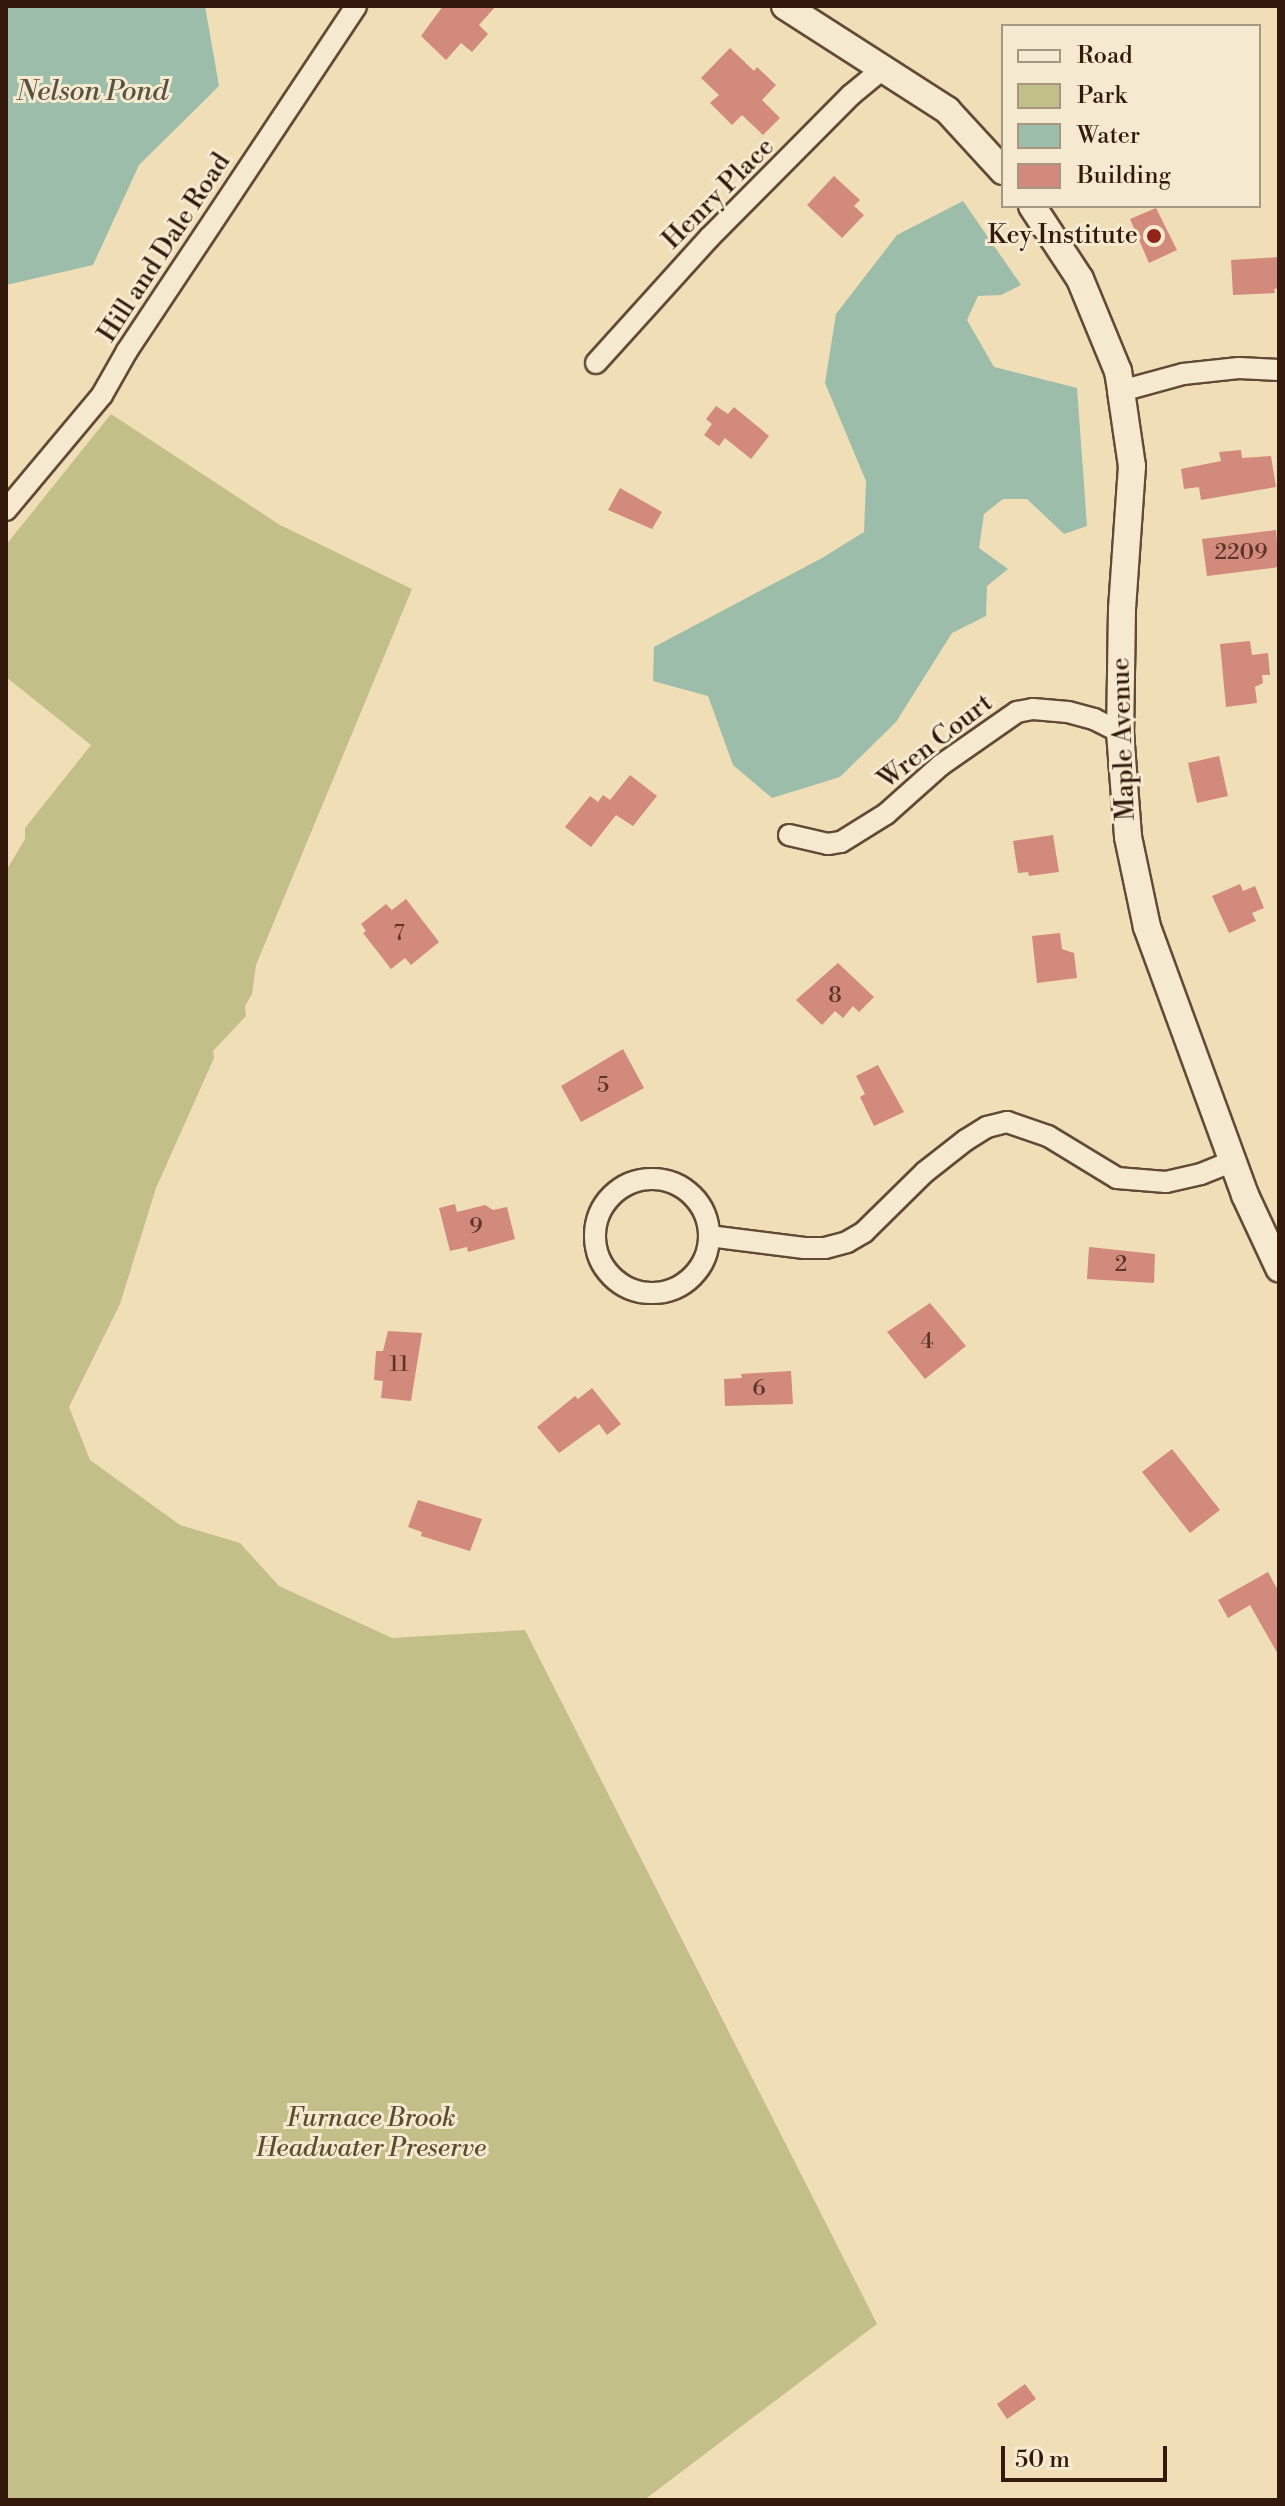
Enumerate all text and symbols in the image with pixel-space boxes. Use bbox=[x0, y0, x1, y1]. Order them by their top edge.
legend bbox=[1001, 24, 1261, 208]
text: Road bbox=[1077, 41, 1133, 71]
water label: Nelson Pond bbox=[16, 75, 168, 109]
text: Park bbox=[1077, 81, 1127, 111]
text: Water bbox=[1077, 121, 1140, 151]
street label: Henry Place bbox=[657, 132, 781, 256]
street label: Hill and Dale Road bbox=[92, 148, 238, 348]
text: Building bbox=[1077, 161, 1171, 191]
place label: Key Institute bbox=[988, 220, 1138, 252]
marker: Key Institute bbox=[1145, 227, 1163, 245]
house number: 2209 bbox=[1215, 540, 1267, 566]
street label: Maple Avenue bbox=[1106, 657, 1142, 821]
street label: Wren Court bbox=[873, 688, 999, 796]
house number: 7 bbox=[393, 921, 405, 947]
house number: 8 bbox=[828, 983, 842, 1009]
house number: 5 bbox=[597, 1073, 609, 1099]
house number: 9 bbox=[469, 1214, 483, 1240]
house number: 2 bbox=[1115, 1252, 1127, 1278]
house number: 4 bbox=[920, 1329, 934, 1355]
house number: 11 bbox=[389, 1352, 409, 1378]
house number: 6 bbox=[752, 1376, 766, 1402]
park label: Furnace Brook Headwater Preserve bbox=[256, 2103, 486, 2164]
scale bar bbox=[1005, 2430, 1171, 2480]
text: 50 m bbox=[1015, 2445, 1070, 2475]

